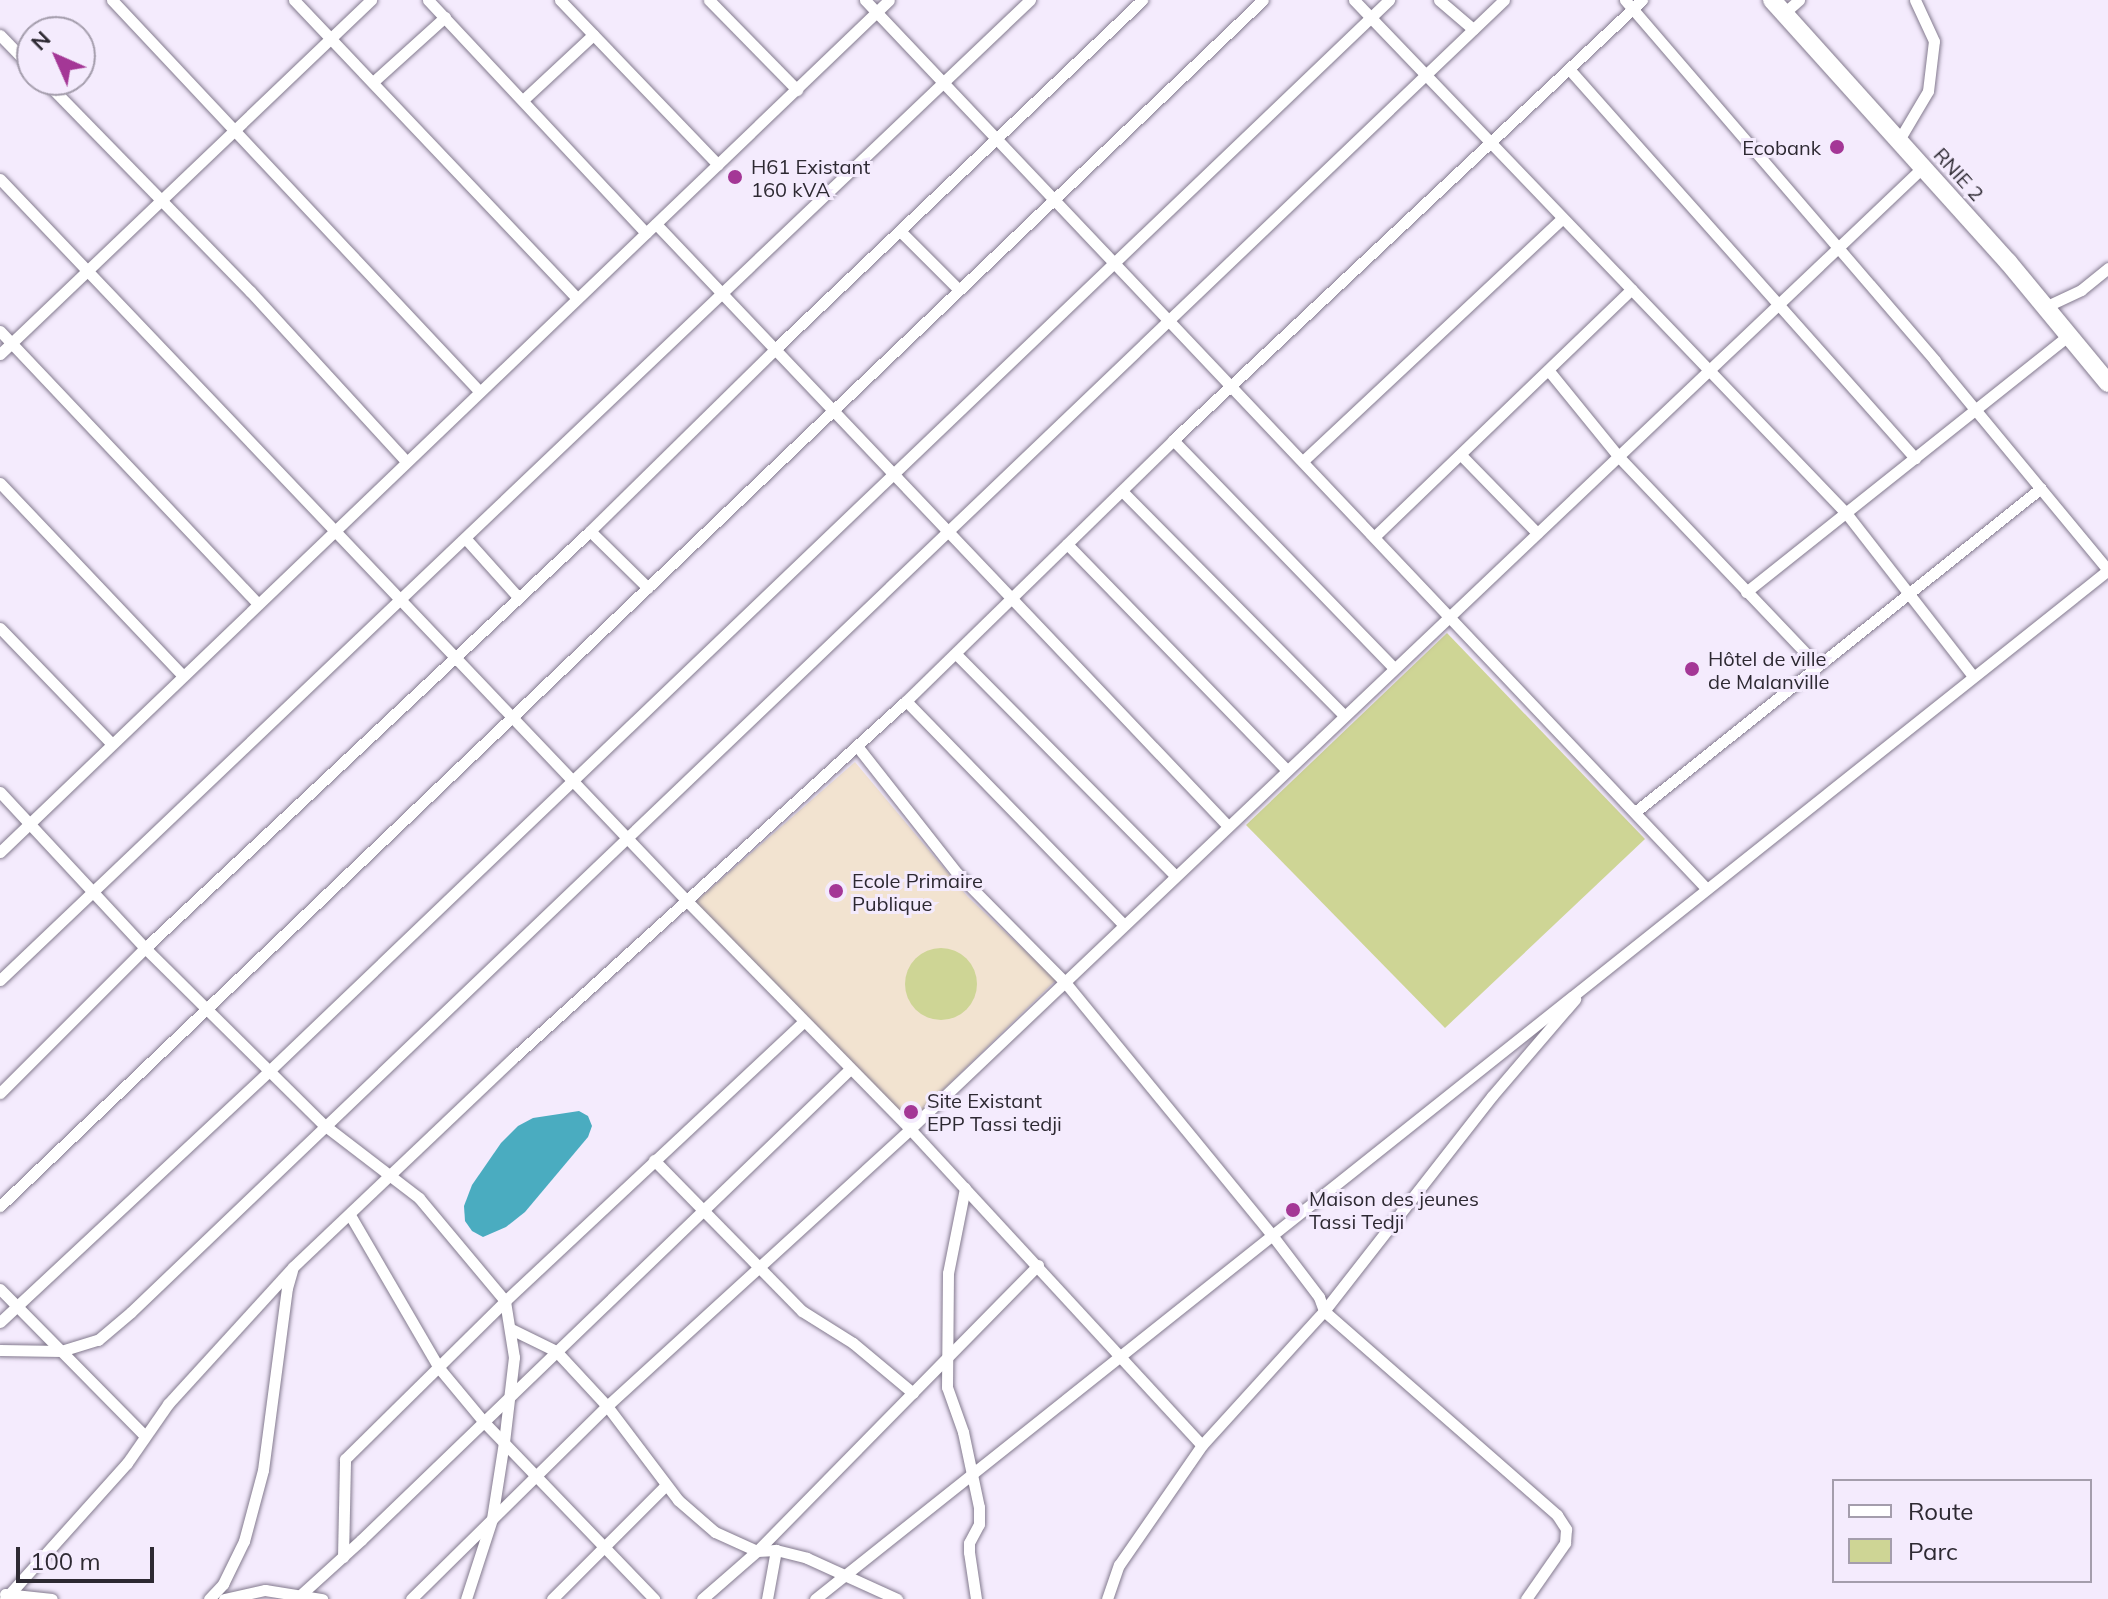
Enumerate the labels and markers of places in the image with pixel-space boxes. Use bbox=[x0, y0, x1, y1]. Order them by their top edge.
place label: Ecobank bbox=[1742, 135, 1821, 159]
marker: Ecobank bbox=[1828, 138, 1846, 156]
place label: H61 Existant 160 kVA bbox=[751, 154, 870, 201]
marker: H61 Existant 160 kVA bbox=[726, 168, 744, 186]
place label: Hôtel de ville de Malanville bbox=[1708, 646, 1829, 693]
marker: Hôtel de ville de Malanville bbox=[1683, 660, 1701, 678]
place label: Ecole Primaire Publique bbox=[852, 868, 983, 915]
marker: Ecole Primaire Publique bbox=[827, 882, 845, 900]
place label: Site Existant EPP Tassi tedji bbox=[927, 1088, 1062, 1135]
marker: Site Existant EPP Tassi tedji bbox=[902, 1103, 920, 1121]
place label: Maison des jeunes Tassi Tedji bbox=[1309, 1186, 1479, 1233]
marker: Maison des jeunes Tassi Tedji bbox=[1284, 1201, 1302, 1219]

